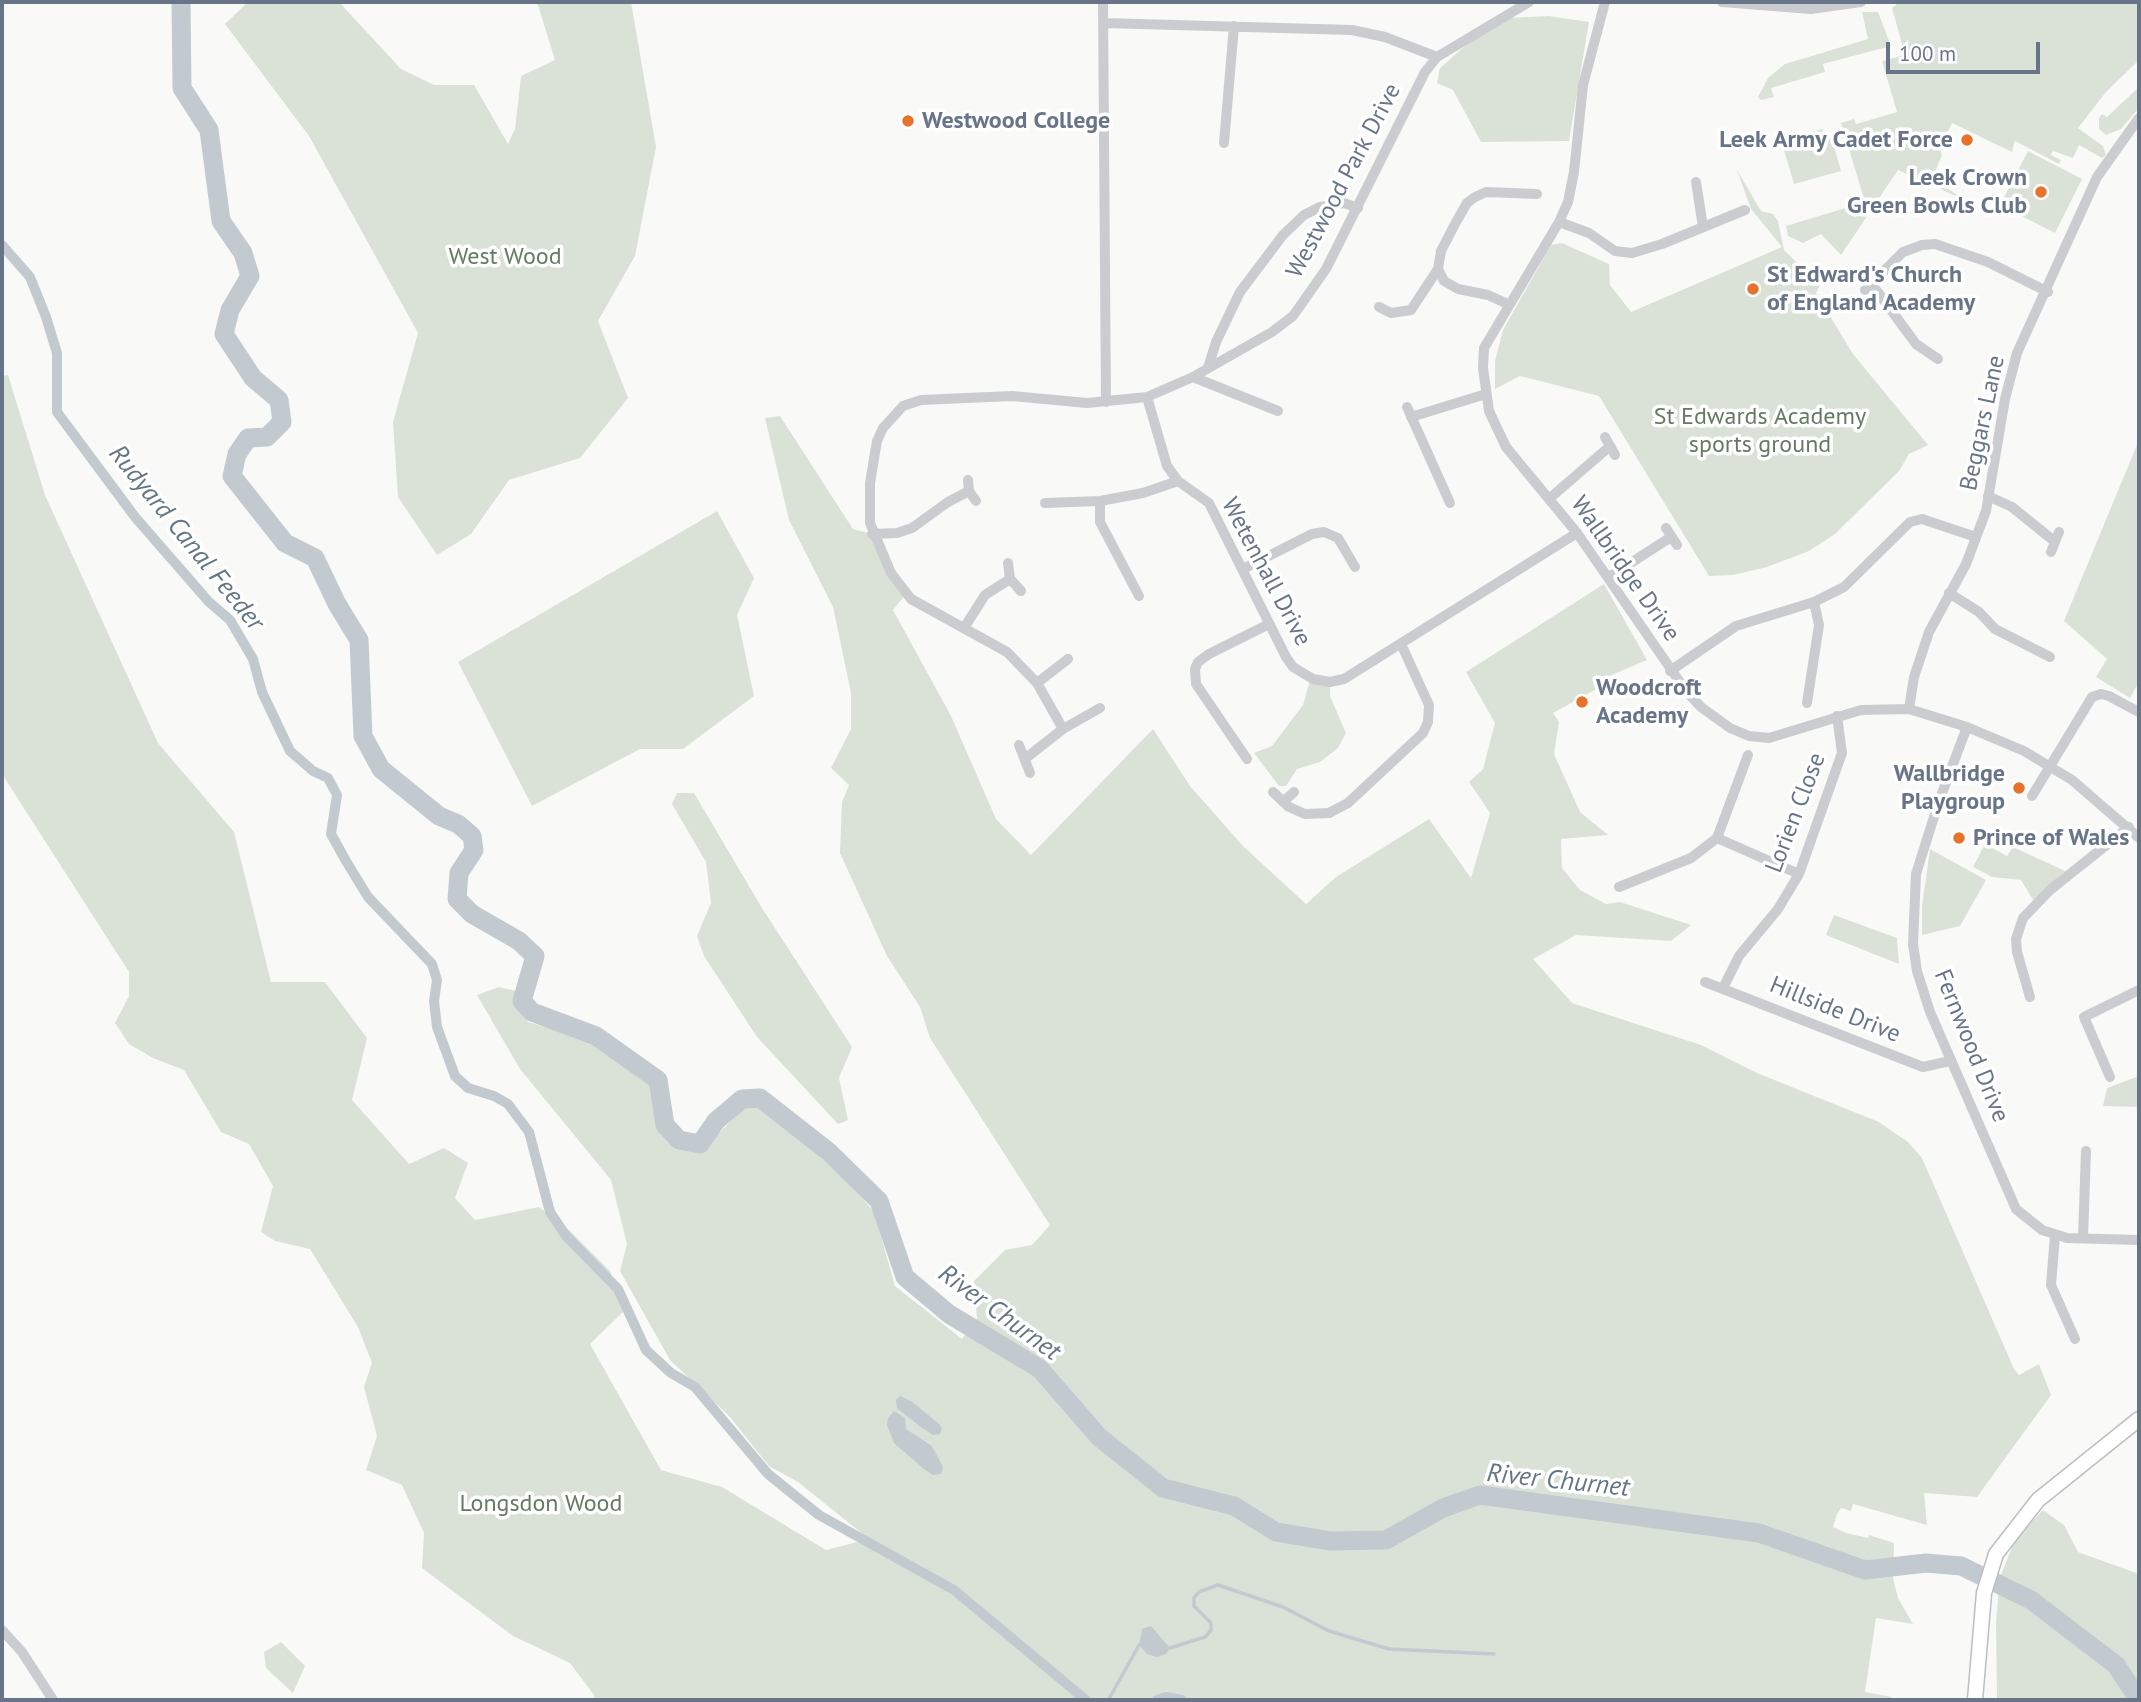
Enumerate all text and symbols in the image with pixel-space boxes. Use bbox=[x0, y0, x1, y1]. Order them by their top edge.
scale bar bbox=[1889, 28, 2043, 72]
text: 100 m bbox=[1899, 40, 1956, 67]
street label: Westwood Park Drive bbox=[1281, 79, 1407, 283]
place label: Westwood College bbox=[922, 107, 1110, 135]
marker: Westwood College bbox=[900, 113, 916, 129]
place label: Leek Army Cadet Force bbox=[1719, 126, 1953, 154]
marker: Leek Army Cadet Force bbox=[1959, 132, 1975, 148]
place label: Leek Crown Green Bowls Club bbox=[1847, 164, 2027, 220]
marker: Leek Crown Green Bowls Club bbox=[2033, 184, 2049, 200]
park label: West Wood bbox=[448, 243, 562, 271]
place label: St Edward's Church of England Academy bbox=[1767, 261, 1975, 317]
marker: St Edward's Church of England Academy bbox=[1745, 281, 1761, 297]
street label: Beggars Lane bbox=[1955, 353, 2011, 493]
park label: St Edwards Academy sports ground bbox=[1654, 403, 1866, 459]
water label: Rudyard Canal Feeder bbox=[102, 439, 270, 637]
street label: Wallbridge Drive bbox=[1564, 491, 1686, 647]
street label: Wetenhall Drive bbox=[1215, 493, 1317, 651]
place label: Woodcroft Academy bbox=[1596, 674, 1701, 730]
marker: Woodcroft Academy bbox=[1574, 694, 1590, 710]
street label: Lorien Close bbox=[1760, 749, 1832, 877]
place label: Wallbridge Playgroup bbox=[1894, 760, 2005, 816]
marker: Wallbridge Playgroup bbox=[2011, 780, 2027, 796]
place label: Prince of Wales bbox=[1973, 824, 2129, 852]
marker: Prince of Wales bbox=[1951, 830, 1967, 846]
street label: Fernwood Drive bbox=[1927, 965, 2015, 1127]
street label: Hillside Drive bbox=[1765, 971, 1905, 1049]
water label: River Churnet bbox=[932, 1258, 1066, 1368]
water label: River Churnet bbox=[1485, 1458, 1631, 1504]
park label: Longsdon Wood bbox=[460, 1490, 622, 1518]

